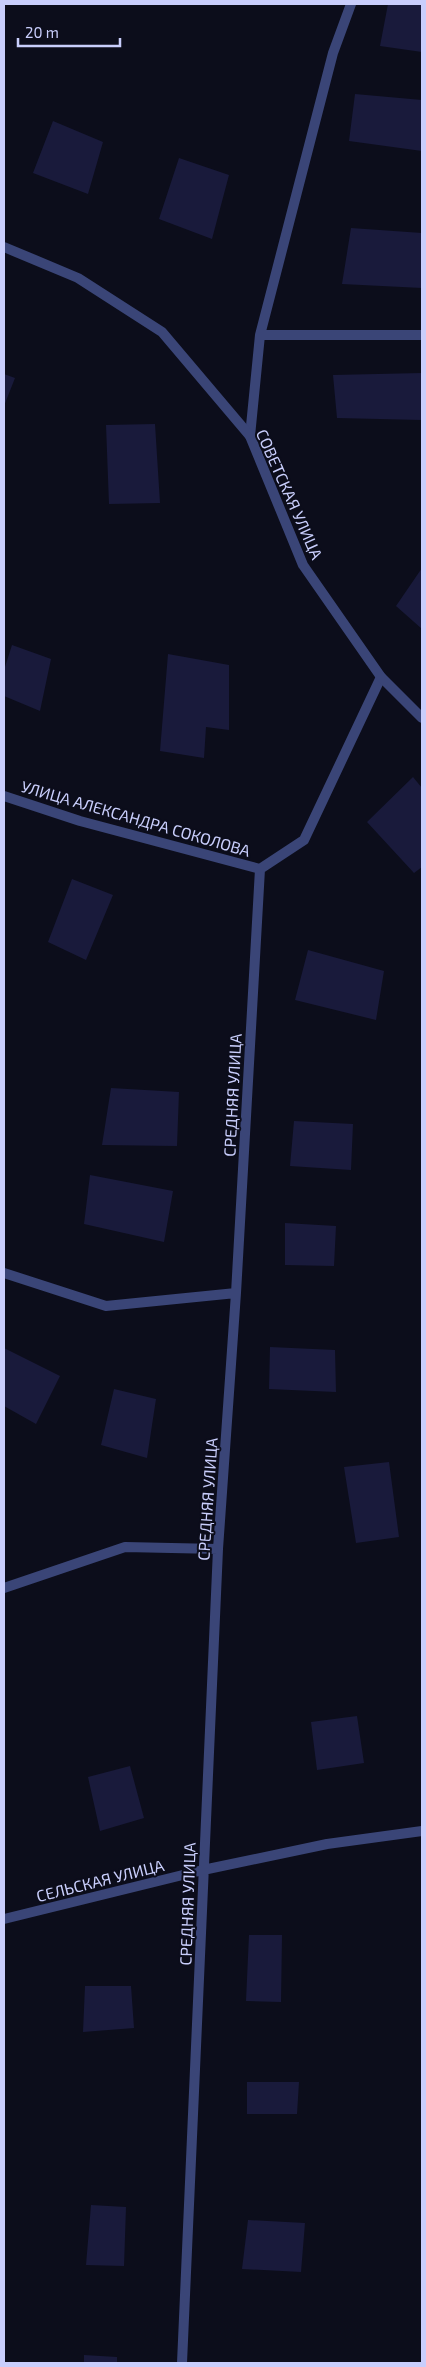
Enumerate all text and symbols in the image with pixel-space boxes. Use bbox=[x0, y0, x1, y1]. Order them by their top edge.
scale bar bbox=[18, 15, 120, 47]
text: 20 m bbox=[25, 23, 59, 41]
street label: СОВЕТСКАЯ УЛИЦА bbox=[253, 426, 327, 562]
street label: УЛИЦА АЛЕКСАНДРА СОКОЛОВА bbox=[19, 776, 253, 860]
street label: СРЕДНЯЯ УЛИЦА bbox=[219, 1033, 245, 1157]
street label: СРЕДНЯЯ УЛИЦА bbox=[193, 1437, 221, 1561]
street label: СРЕДНЯЯ УЛИЦА bbox=[175, 1842, 199, 1966]
street label: СЕЛЬСКАЯ УЛИЦА bbox=[34, 1855, 166, 1905]

